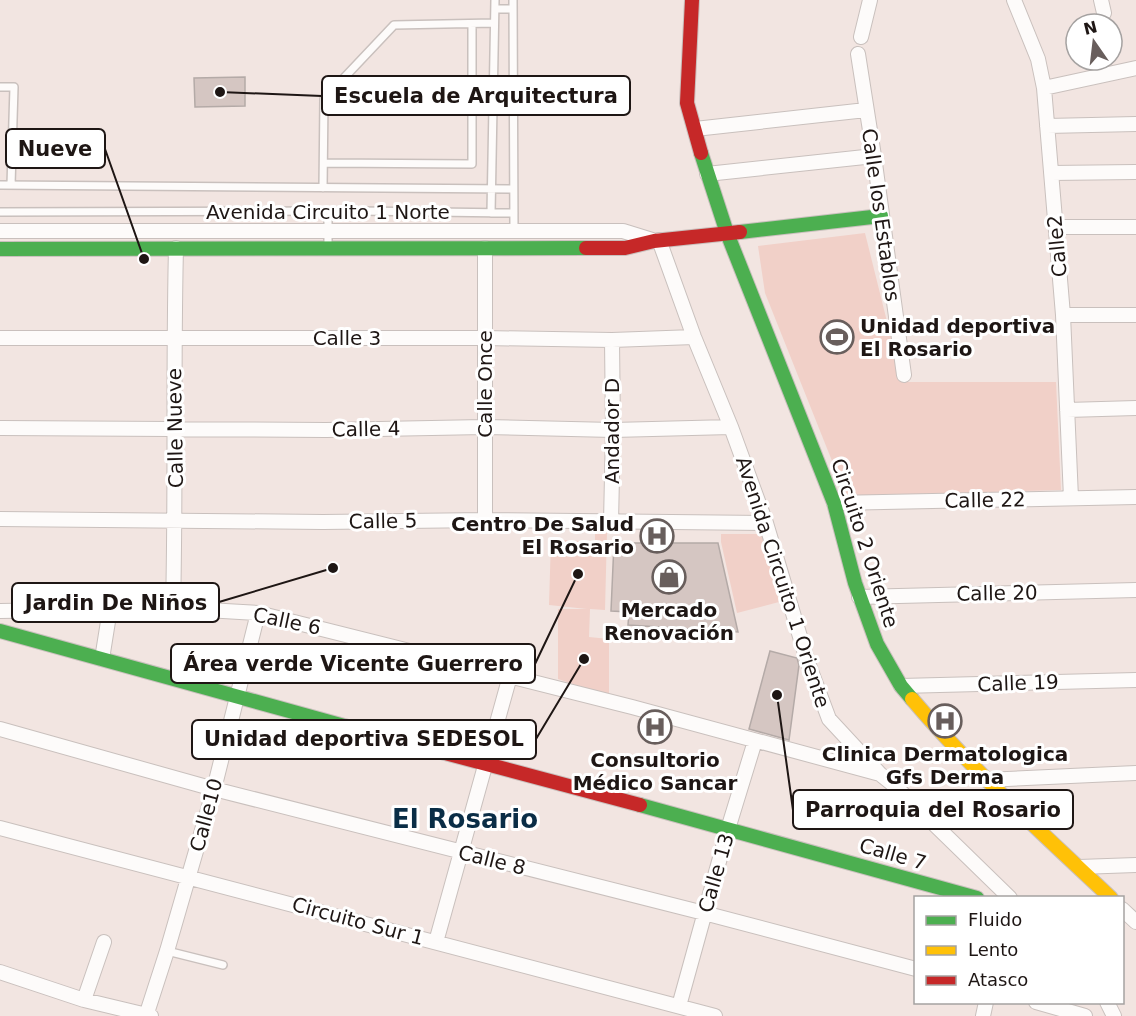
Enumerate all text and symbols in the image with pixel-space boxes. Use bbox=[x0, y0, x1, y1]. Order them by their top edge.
north arrow bbox=[1064, 12, 1124, 72]
text: N bbox=[1082, 17, 1099, 39]
callout: Escuela de Arquitectura bbox=[322, 76, 630, 115]
text: Escuela de Arquitectura bbox=[334, 84, 618, 108]
street label: Calle los Establos bbox=[857, 127, 905, 303]
callout: Nueve bbox=[6, 129, 105, 168]
text: Nueve bbox=[18, 137, 92, 161]
street label: Avenida Circuito 1 Norte bbox=[206, 200, 450, 224]
street label: Calle2 bbox=[1042, 214, 1072, 278]
place label: Unidad deportiva El Rosario bbox=[860, 314, 1055, 361]
sports icon: Unidad deportiva El Rosario bbox=[819, 319, 855, 355]
street label: Calle 3 bbox=[313, 326, 381, 350]
street label: Calle Once bbox=[473, 330, 497, 438]
street label: Calle Nueve bbox=[162, 368, 188, 488]
street label: Andador D bbox=[600, 378, 624, 484]
street label: Calle 4 bbox=[331, 416, 401, 442]
street label: Avenida Circuito 1 Oriente bbox=[731, 453, 835, 711]
street label: Circuito 2 Oriente bbox=[826, 455, 904, 631]
street label: Calle 22 bbox=[944, 487, 1026, 513]
street label: Calle 5 bbox=[348, 508, 418, 534]
place label: Centro De Salud El Rosario bbox=[451, 512, 634, 559]
hospital icon: Centro De Salud El Rosario bbox=[639, 518, 675, 554]
shop icon: Mercado Renovación bbox=[651, 559, 687, 595]
street label: Calle 20 bbox=[956, 580, 1038, 606]
callout: Jardin De Niños bbox=[12, 583, 219, 622]
text: Jardin De Niños bbox=[23, 591, 207, 615]
place label: Mercado Renovación bbox=[604, 598, 734, 645]
street label: Calle 6 bbox=[251, 602, 323, 640]
callout: Área verde Vicente Guerrero bbox=[171, 644, 535, 683]
text: Área verde Vicente Guerrero bbox=[183, 651, 523, 676]
street label: Calle 19 bbox=[977, 670, 1059, 696]
hospital icon: Clinica Dermatologica Gfs Derma bbox=[927, 703, 963, 739]
hospital icon: Consultorio Médico Sancar bbox=[637, 709, 673, 745]
callout: Unidad deportiva SEDESOL bbox=[192, 720, 536, 759]
text: Unidad deportiva SEDESOL bbox=[204, 727, 524, 751]
place label: Clinica Dermatologica Gfs Derma bbox=[822, 742, 1068, 789]
place label: Consultorio Médico Sancar bbox=[573, 748, 737, 795]
street label: Calle10 bbox=[185, 776, 227, 854]
callout: Parroquia del Rosario bbox=[793, 790, 1073, 829]
text: Parroquia del Rosario bbox=[805, 798, 1061, 822]
district label: El Rosario bbox=[392, 804, 538, 834]
street label: Calle 13 bbox=[693, 831, 739, 915]
street label: Calle 7 bbox=[857, 833, 929, 875]
street label: Calle 8 bbox=[456, 840, 528, 880]
street label: Circuito Sur 1 bbox=[289, 892, 427, 950]
legend bbox=[914, 896, 1124, 1004]
text: Fluido bbox=[968, 909, 1022, 930]
text: Lento bbox=[968, 939, 1018, 960]
text: Atasco bbox=[968, 969, 1028, 990]

